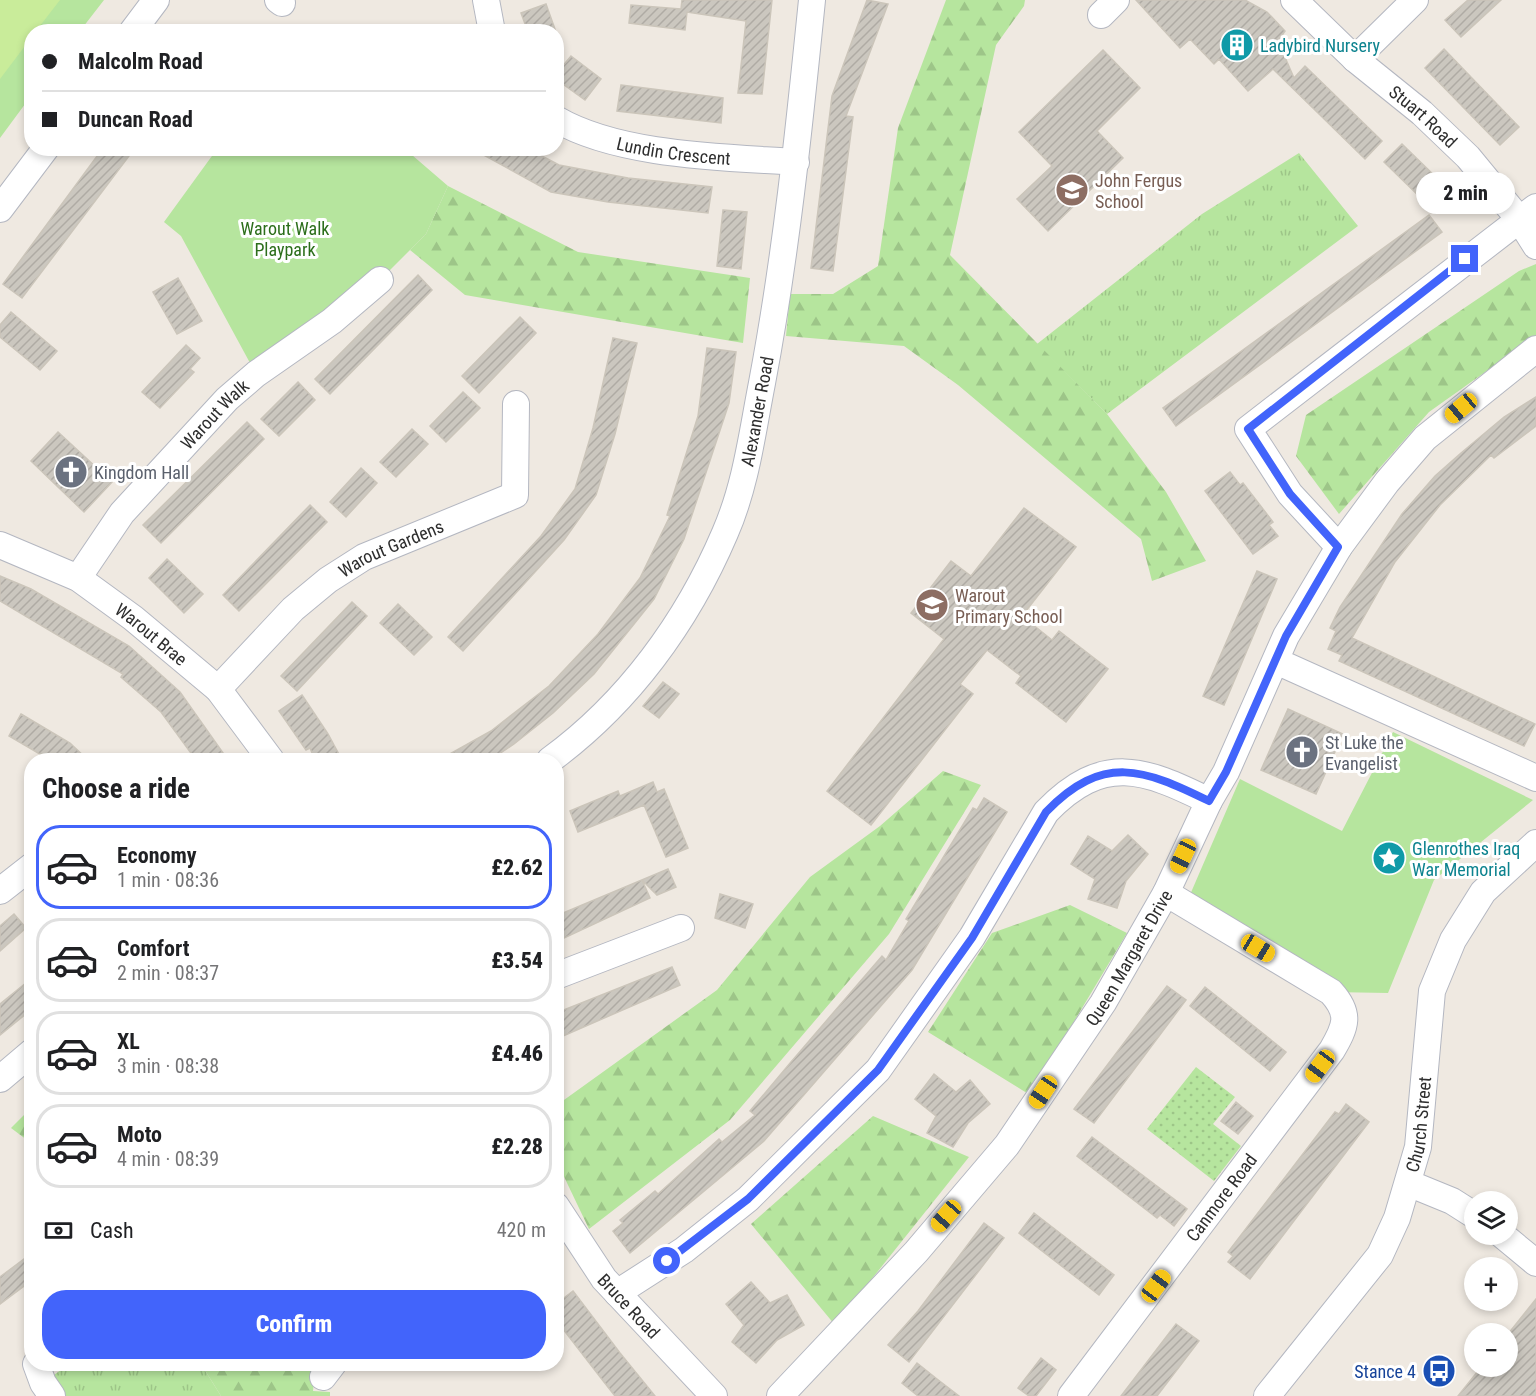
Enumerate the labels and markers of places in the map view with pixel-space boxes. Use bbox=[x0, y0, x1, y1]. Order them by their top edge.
building icon: Ladybird Nursery bbox=[1219, 27, 1255, 63]
place label: Ladybird Nursery bbox=[1260, 35, 1381, 56]
place label: John Fergus School bbox=[1095, 170, 1182, 212]
school or university icon: John Fergus School bbox=[1054, 172, 1090, 208]
church icon: Kingdom Hall bbox=[53, 454, 89, 490]
place label: Kingdom Hall bbox=[94, 462, 189, 483]
place label: Warout Primary School bbox=[955, 585, 1063, 627]
school or university icon: Warout Primary School bbox=[914, 587, 950, 623]
place label: St Luke the Evangelist bbox=[1325, 732, 1404, 774]
church icon: St Luke the Evangelist bbox=[1284, 734, 1320, 770]
place label: Glenrothes Iraq War Memorial bbox=[1412, 838, 1520, 880]
place icon: Glenrothes Iraq War Memorial bbox=[1371, 840, 1407, 876]
bus stop icon: Stance 4 bbox=[1421, 1353, 1457, 1389]
place label: Stance 4 bbox=[1354, 1361, 1416, 1382]

